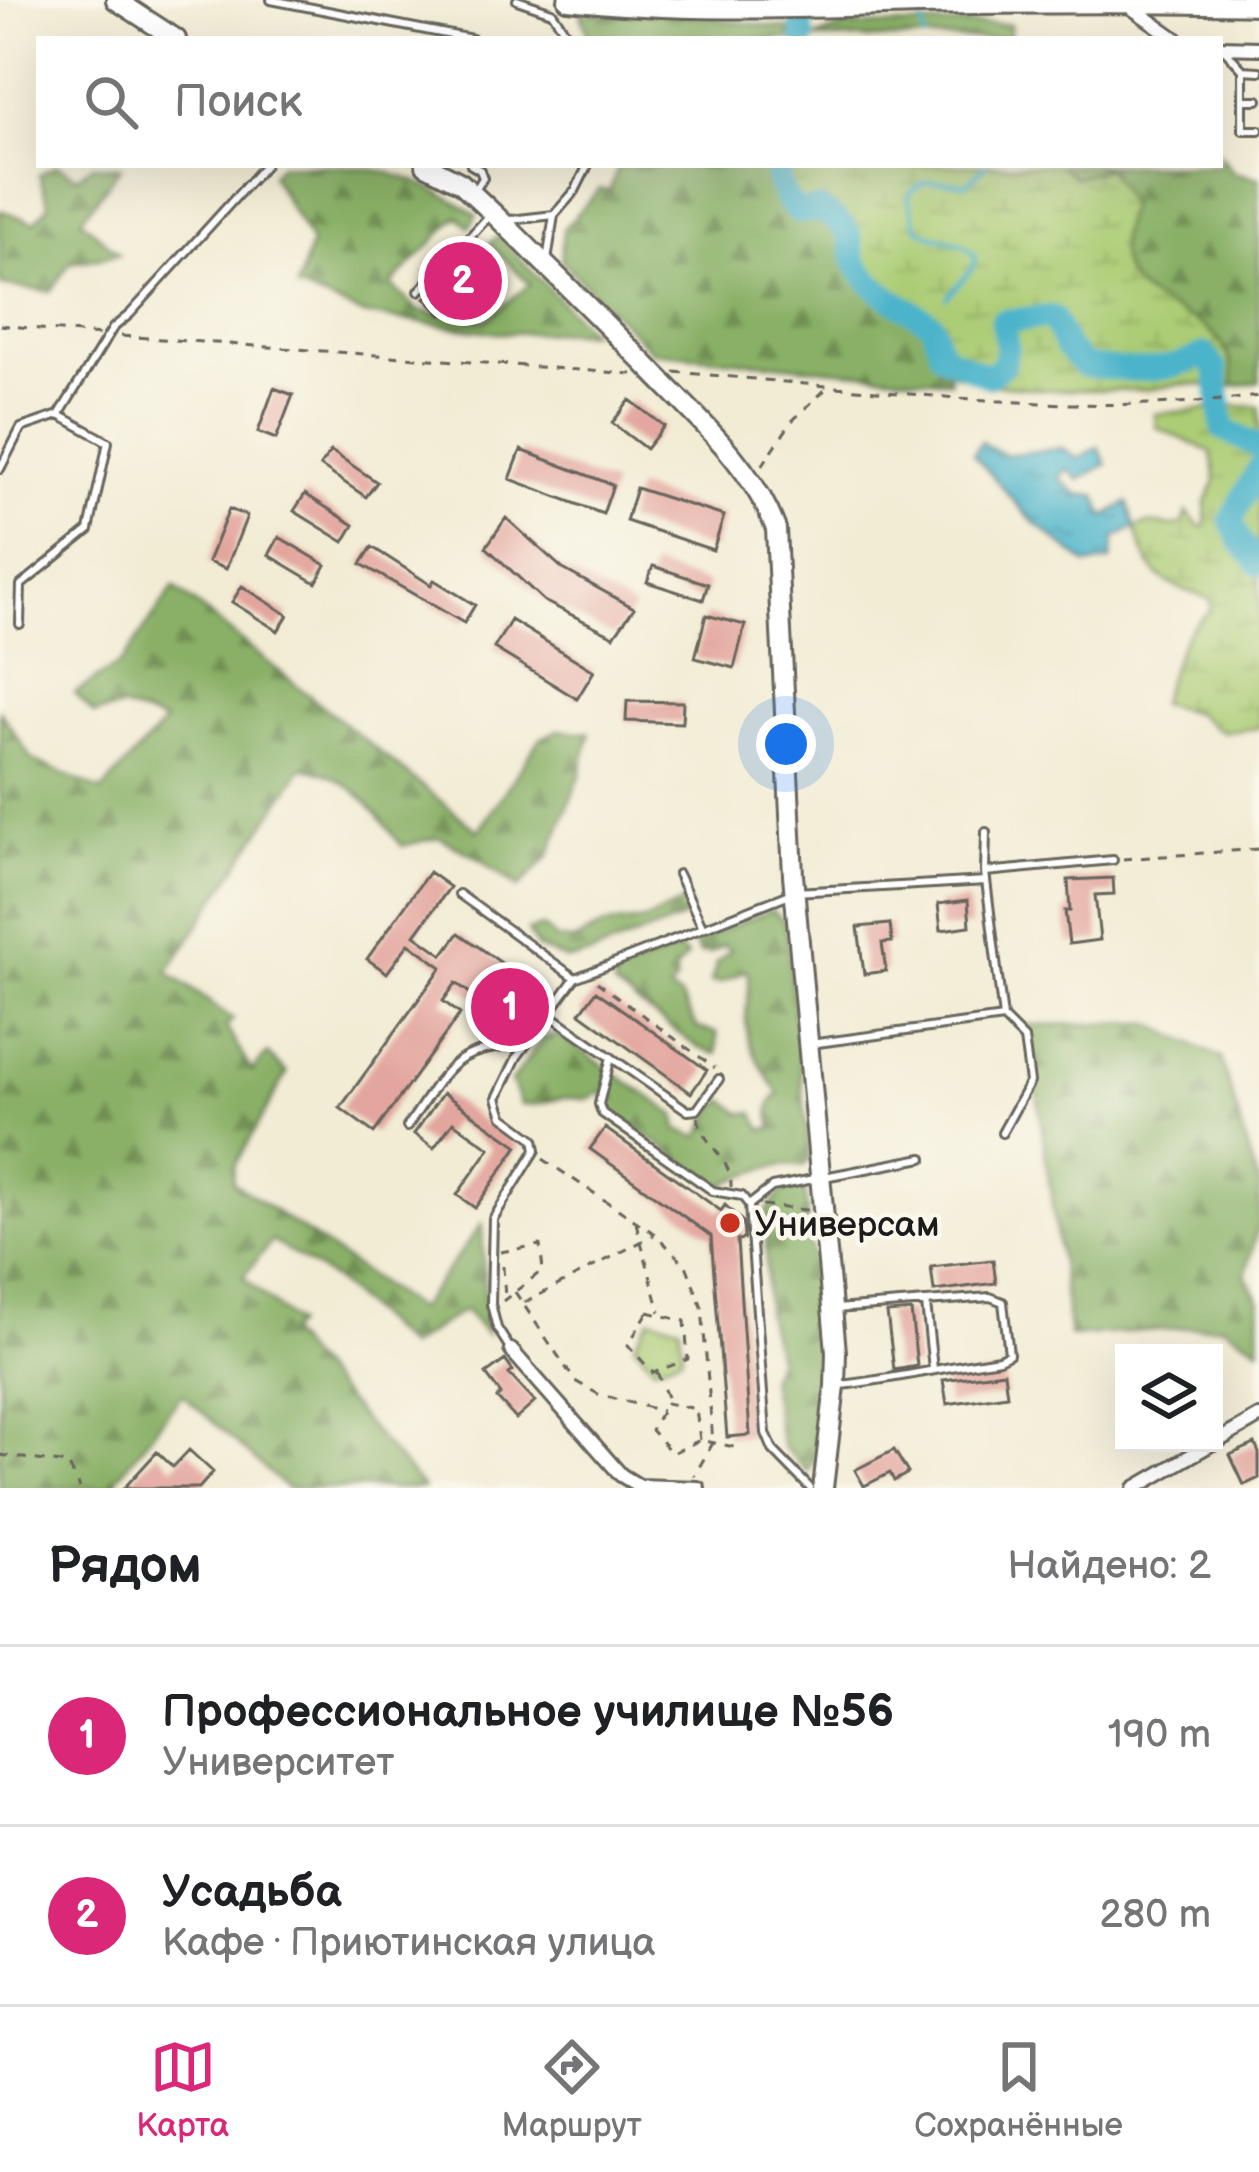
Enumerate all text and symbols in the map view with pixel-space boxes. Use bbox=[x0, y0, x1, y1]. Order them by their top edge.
search box bbox=[36, 36, 1223, 168]
icon: search bbox=[78, 69, 144, 135]
text: Поиск bbox=[174, 75, 302, 130]
pin: 2 bbox=[424, 236, 502, 326]
your location bbox=[756, 714, 816, 774]
pin: 1 bbox=[471, 962, 549, 1052]
place label: Универсам bbox=[754, 1204, 940, 1247]
marker: Универсам bbox=[717, 1210, 743, 1236]
map controls bbox=[1115, 1344, 1223, 1452]
button: layers bbox=[1115, 1344, 1223, 1452]
text: Рядом bbox=[48, 1536, 202, 1597]
text: Найдено: 2 bbox=[1007, 1543, 1211, 1590]
text: Профессиональное училище №56 bbox=[162, 1685, 894, 1740]
text: 1 bbox=[79, 1712, 95, 1759]
text: 190 m bbox=[1108, 1712, 1211, 1759]
text: Университет bbox=[162, 1740, 394, 1787]
text: Усадьба bbox=[162, 1865, 342, 1920]
text: 2 bbox=[75, 1892, 99, 1939]
text: 280 m bbox=[1100, 1892, 1211, 1939]
text: Кафе · Приютинская улица bbox=[162, 1920, 656, 1967]
tab: Карта bbox=[136, 2034, 229, 2146]
tab: Маршрут bbox=[502, 2034, 642, 2146]
tab: Сохранённые bbox=[914, 2034, 1123, 2146]

